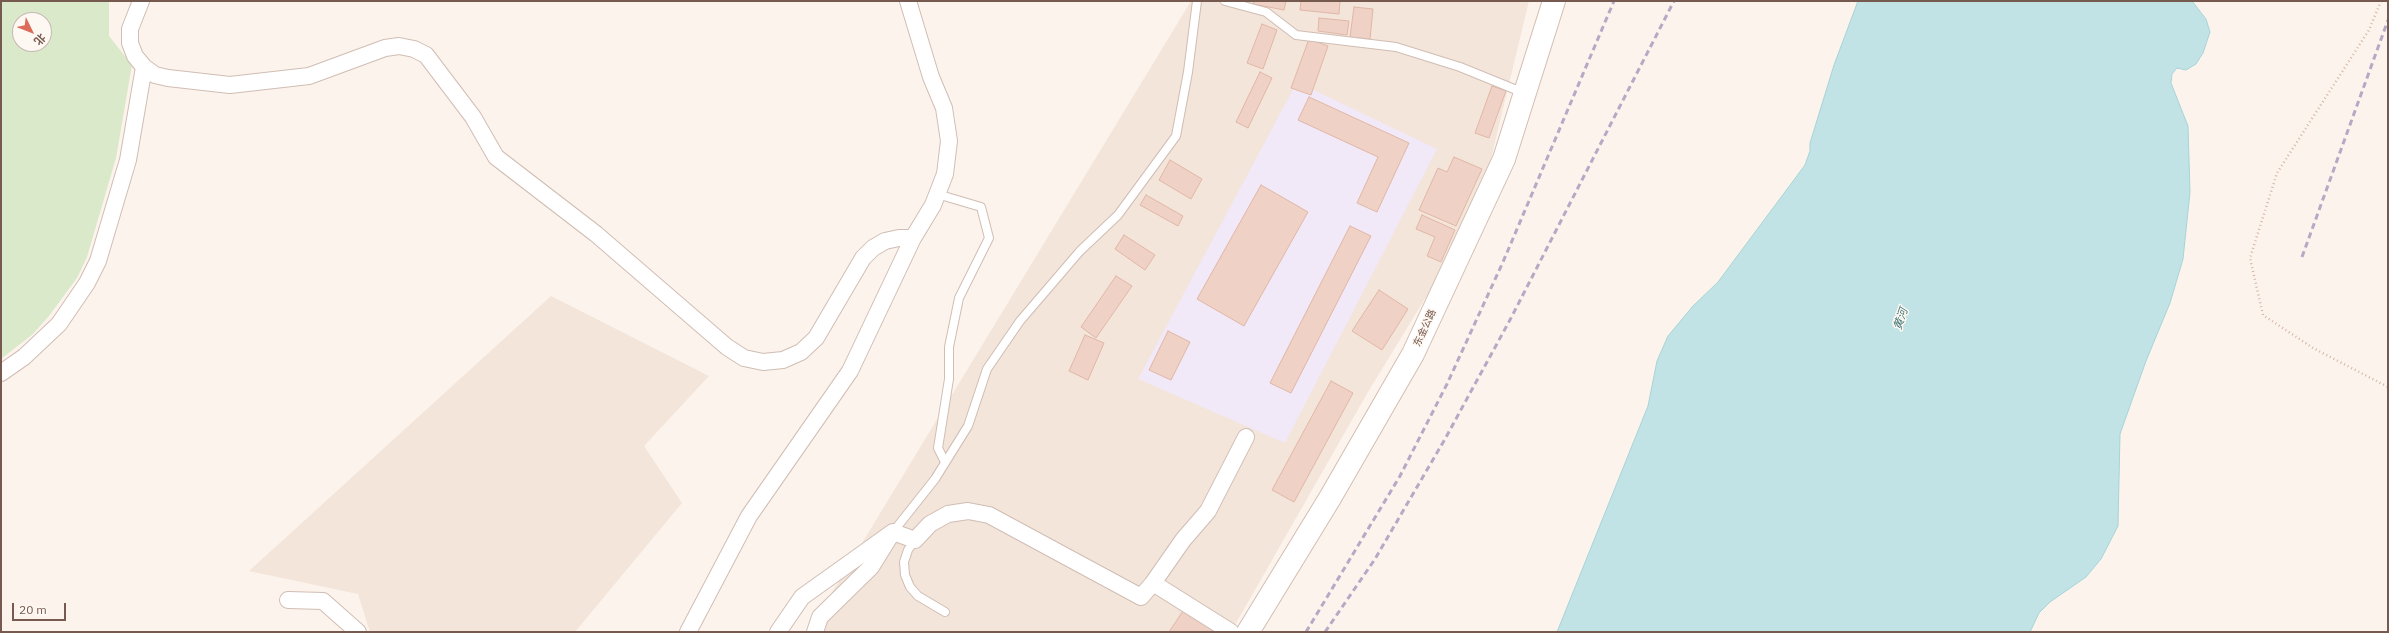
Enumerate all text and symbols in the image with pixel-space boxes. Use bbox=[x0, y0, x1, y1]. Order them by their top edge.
north arrow bbox=[12, 12, 52, 52]
text: 北 bbox=[31, 31, 49, 48]
water label: 黄河 bbox=[1891, 306, 1911, 332]
street label: 东金公路 bbox=[1411, 307, 1439, 349]
scale bar bbox=[14, 595, 68, 621]
text: 20 m bbox=[19, 602, 47, 617]

